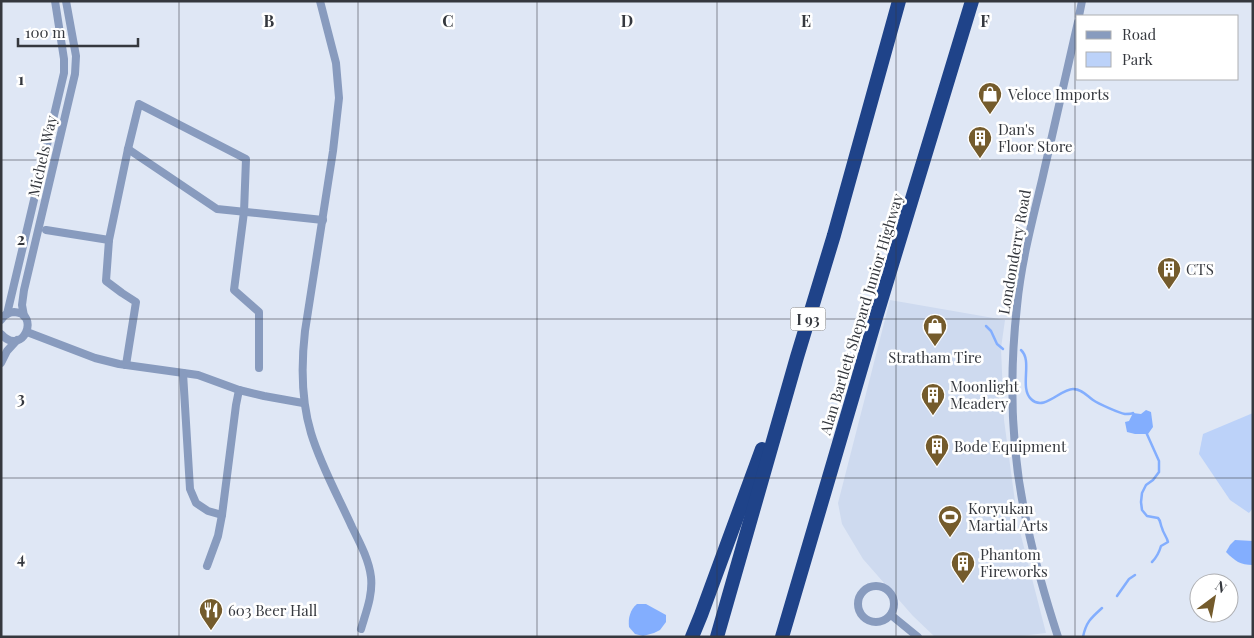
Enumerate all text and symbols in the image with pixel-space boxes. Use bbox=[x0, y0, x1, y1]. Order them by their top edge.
text: B bbox=[264, 10, 275, 31]
text: C bbox=[442, 10, 454, 31]
text: D bbox=[621, 10, 633, 31]
text: E bbox=[801, 10, 811, 31]
text: F bbox=[980, 10, 990, 31]
scale bar bbox=[18, 15, 138, 47]
legend bbox=[1076, 15, 1239, 80]
text: 100 m bbox=[25, 22, 66, 42]
text: Road bbox=[1122, 24, 1156, 44]
text: Park bbox=[1122, 49, 1154, 69]
text: 1 bbox=[18, 68, 24, 89]
shop icon: Veloce Imports bbox=[977, 81, 1003, 115]
place label: Veloce Imports bbox=[1007, 84, 1109, 104]
street label: Michels Way bbox=[23, 113, 61, 199]
place label: Dan's Floor Store bbox=[998, 119, 1073, 156]
building icon: Dan's Floor Store bbox=[967, 125, 993, 159]
street label: Londonderry Road bbox=[993, 188, 1035, 316]
street label: Alan Bartlett Shepard Junior Highway bbox=[814, 191, 907, 438]
text: 2 bbox=[17, 228, 25, 249]
building icon: CTS bbox=[1156, 256, 1182, 290]
place label: CTS bbox=[1186, 259, 1214, 279]
road number: I 93 bbox=[790, 308, 826, 330]
shop icon: Stratham Tire bbox=[922, 313, 948, 347]
place label: Stratham Tire bbox=[888, 347, 982, 367]
place label: Moonlight Meadery bbox=[950, 376, 1020, 413]
building icon: Moonlight Meadery bbox=[920, 382, 946, 416]
text: 3 bbox=[17, 387, 25, 408]
building icon: Bode Equipment bbox=[924, 433, 950, 467]
place label: Bode Equipment bbox=[954, 436, 1067, 456]
place label: Koryukan Martial Arts bbox=[968, 498, 1048, 535]
sports icon: Koryukan Martial Arts bbox=[937, 504, 963, 538]
place label: Phantom Fireworks bbox=[980, 544, 1048, 581]
text: 4 bbox=[17, 547, 25, 568]
building icon: Phantom Fireworks bbox=[950, 550, 976, 584]
north arrow bbox=[1189, 573, 1239, 623]
text: N bbox=[1212, 576, 1230, 597]
restaurant icon: 603 Beer Hall bbox=[198, 597, 224, 631]
place label: 603 Beer Hall bbox=[228, 600, 317, 620]

